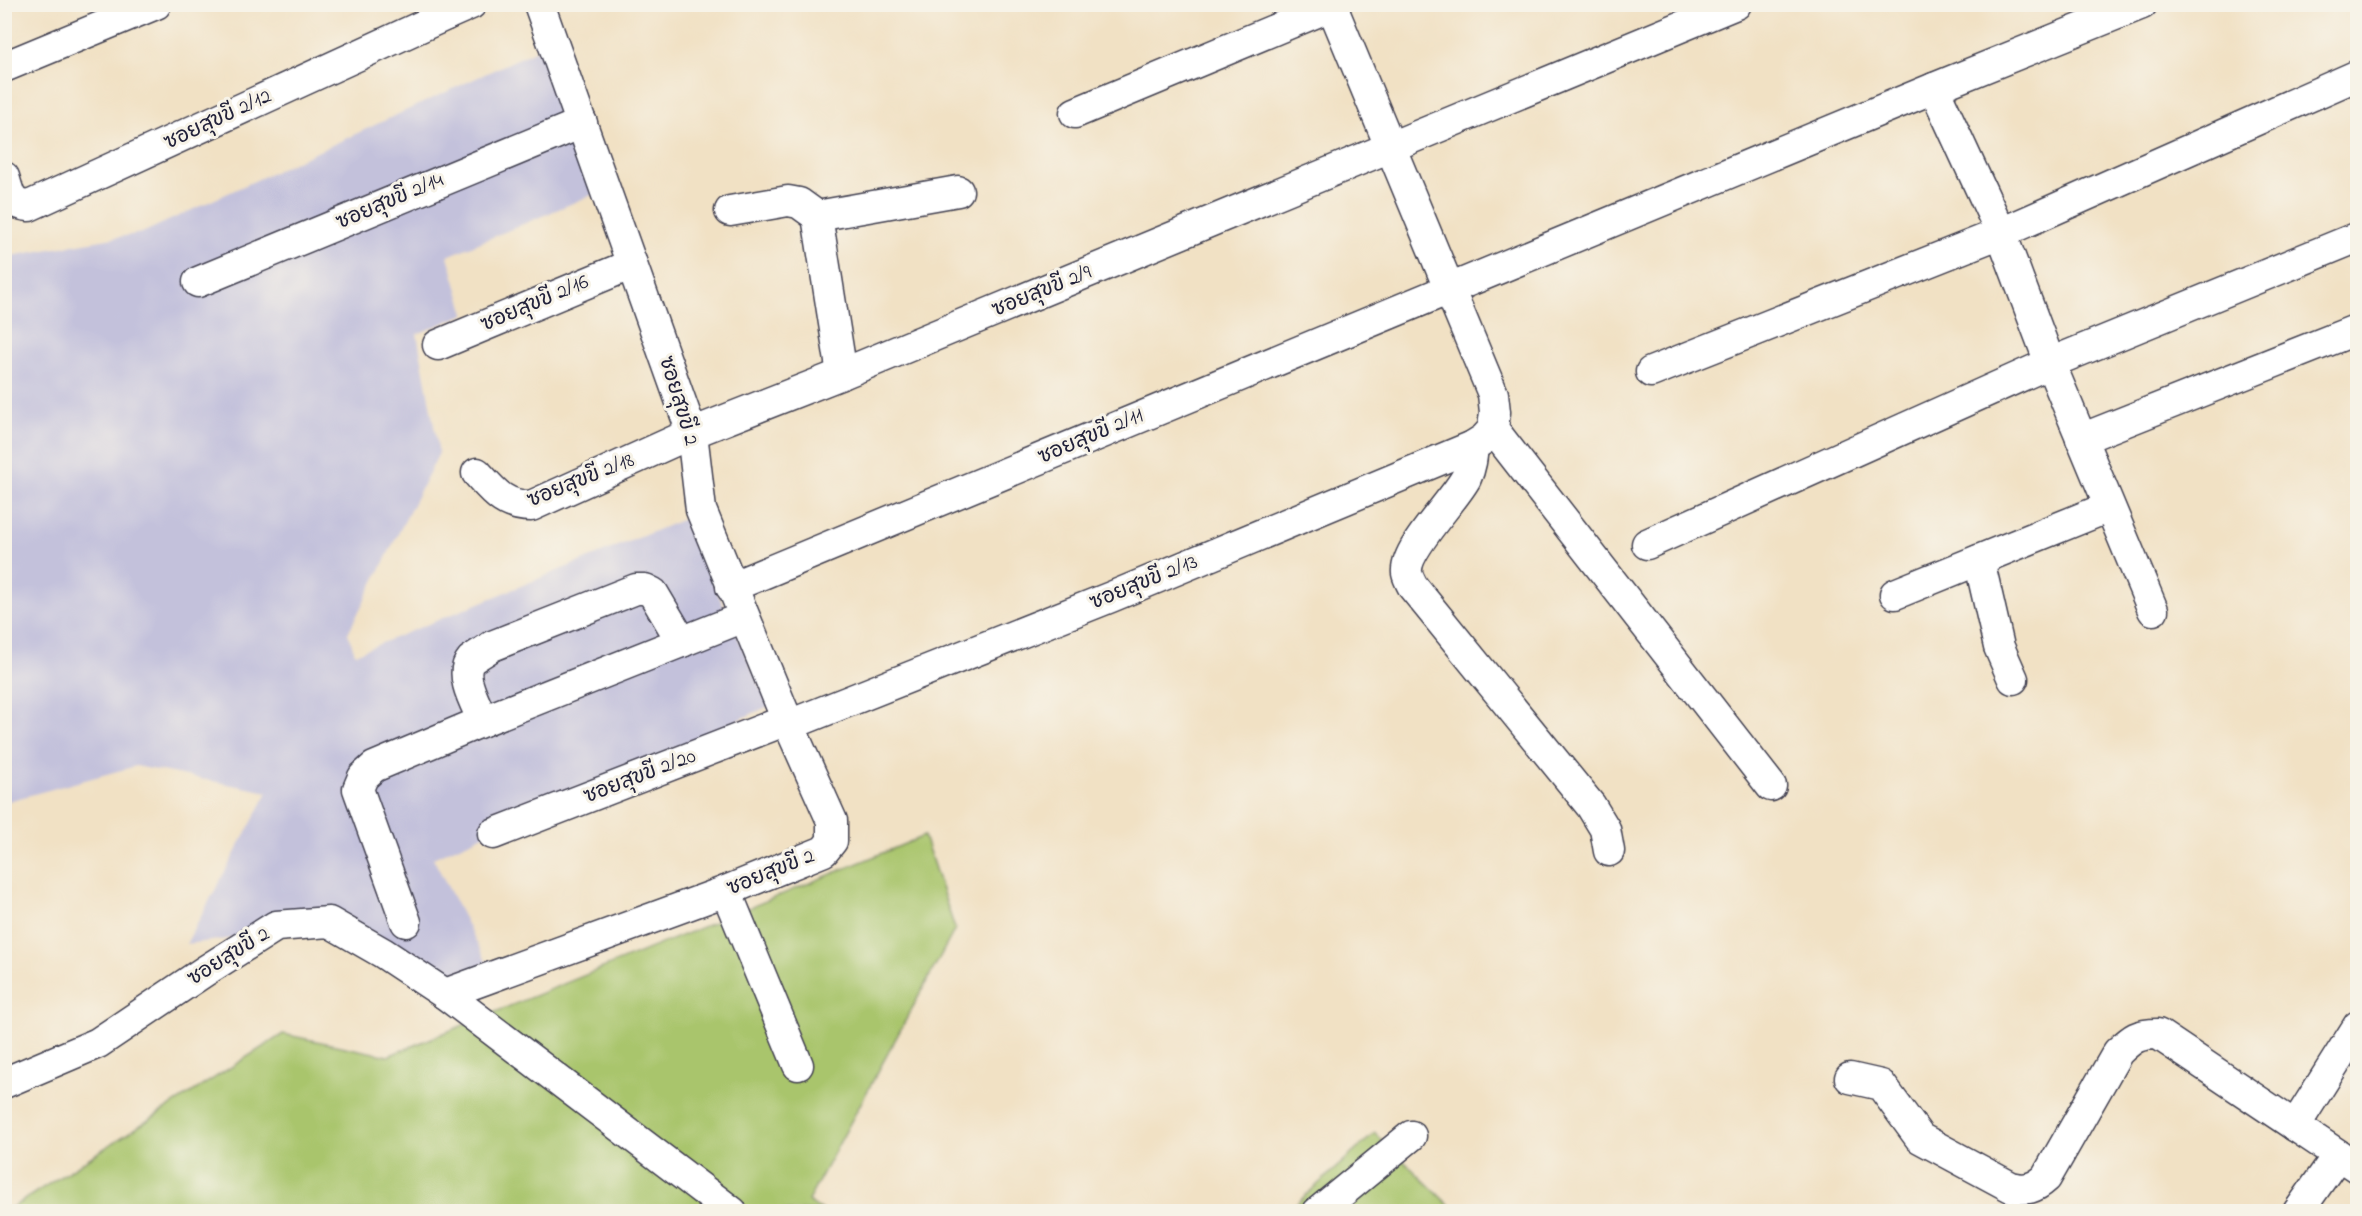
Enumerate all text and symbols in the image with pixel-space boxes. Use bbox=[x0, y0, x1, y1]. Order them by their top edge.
street label: ซอยสุขขี 2/12 bbox=[159, 82, 277, 158]
street label: ซอยสุขขี 2/14 bbox=[332, 166, 449, 238]
street label: ซอยสุขขี 2/9 bbox=[988, 258, 1097, 326]
street label: ซอยสุขขี 2/16 bbox=[476, 268, 594, 340]
street label: ซอยสุขขี 2 bbox=[650, 353, 706, 449]
street label: ซอยสุขขี 2/11 bbox=[1034, 401, 1149, 473]
street label: ซอยสุขขี 2/18 bbox=[523, 446, 639, 516]
street label: ซอยสุขขี 2/13 bbox=[1086, 548, 1202, 618]
street label: ซอยสุขขี 2/20 bbox=[580, 742, 700, 812]
street label: ซอยสุขขี 2 bbox=[723, 842, 819, 904]
street label: ซอยสุขขี 2 bbox=[182, 920, 276, 994]

